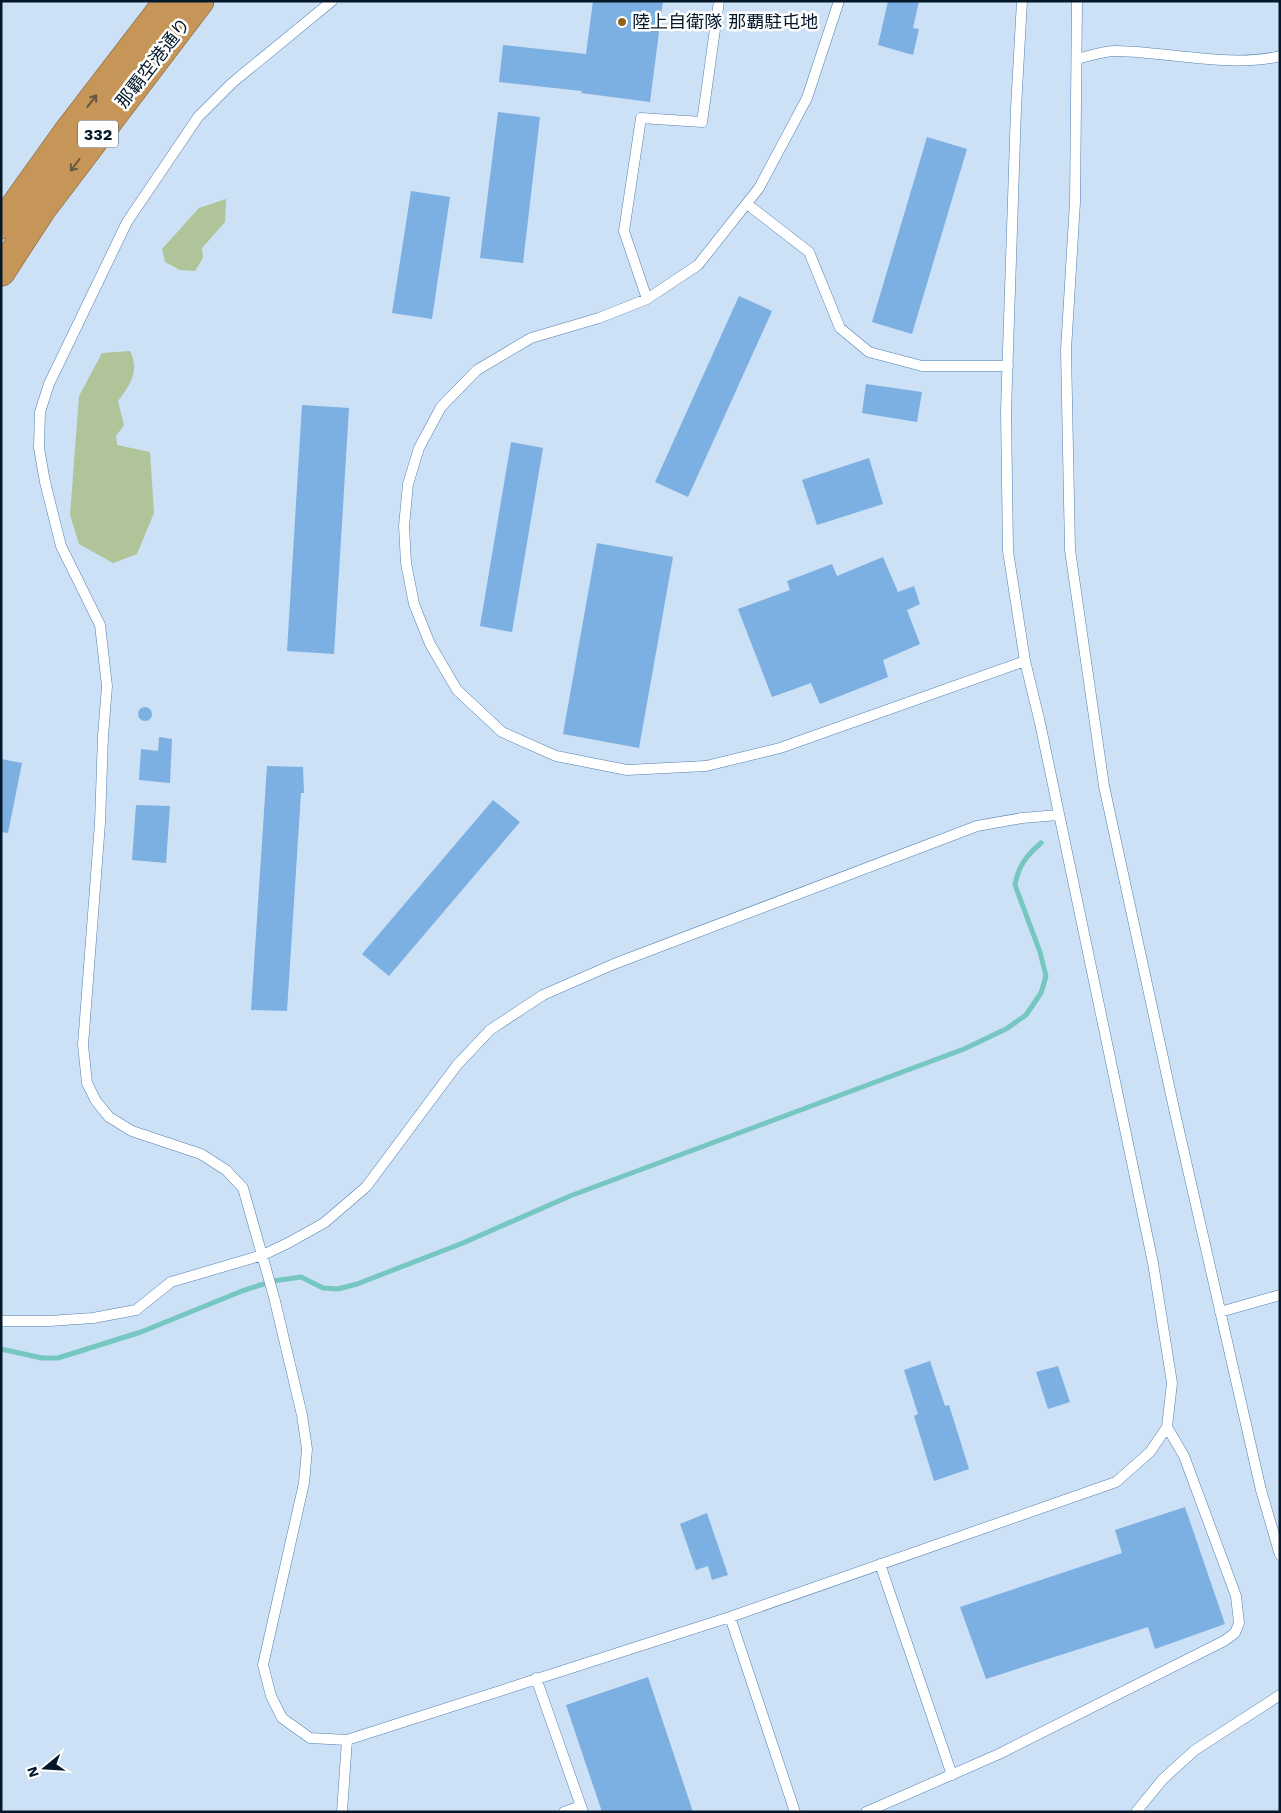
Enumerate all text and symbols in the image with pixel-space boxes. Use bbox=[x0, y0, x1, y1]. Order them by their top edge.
place label: 陸上自衛隊 那覇駐屯地 bbox=[632, 11, 818, 32]
street label: 那覇空港通り bbox=[111, 14, 194, 112]
marker: 陸上自衛隊 那覇駐屯地 bbox=[616, 16, 628, 28]
one-way arrow bbox=[87, 94, 97, 108]
road number: 332 bbox=[78, 120, 118, 148]
one-way arrow bbox=[70, 158, 80, 172]
north arrow bbox=[20, 1743, 70, 1793]
text: N bbox=[23, 1765, 42, 1779]

